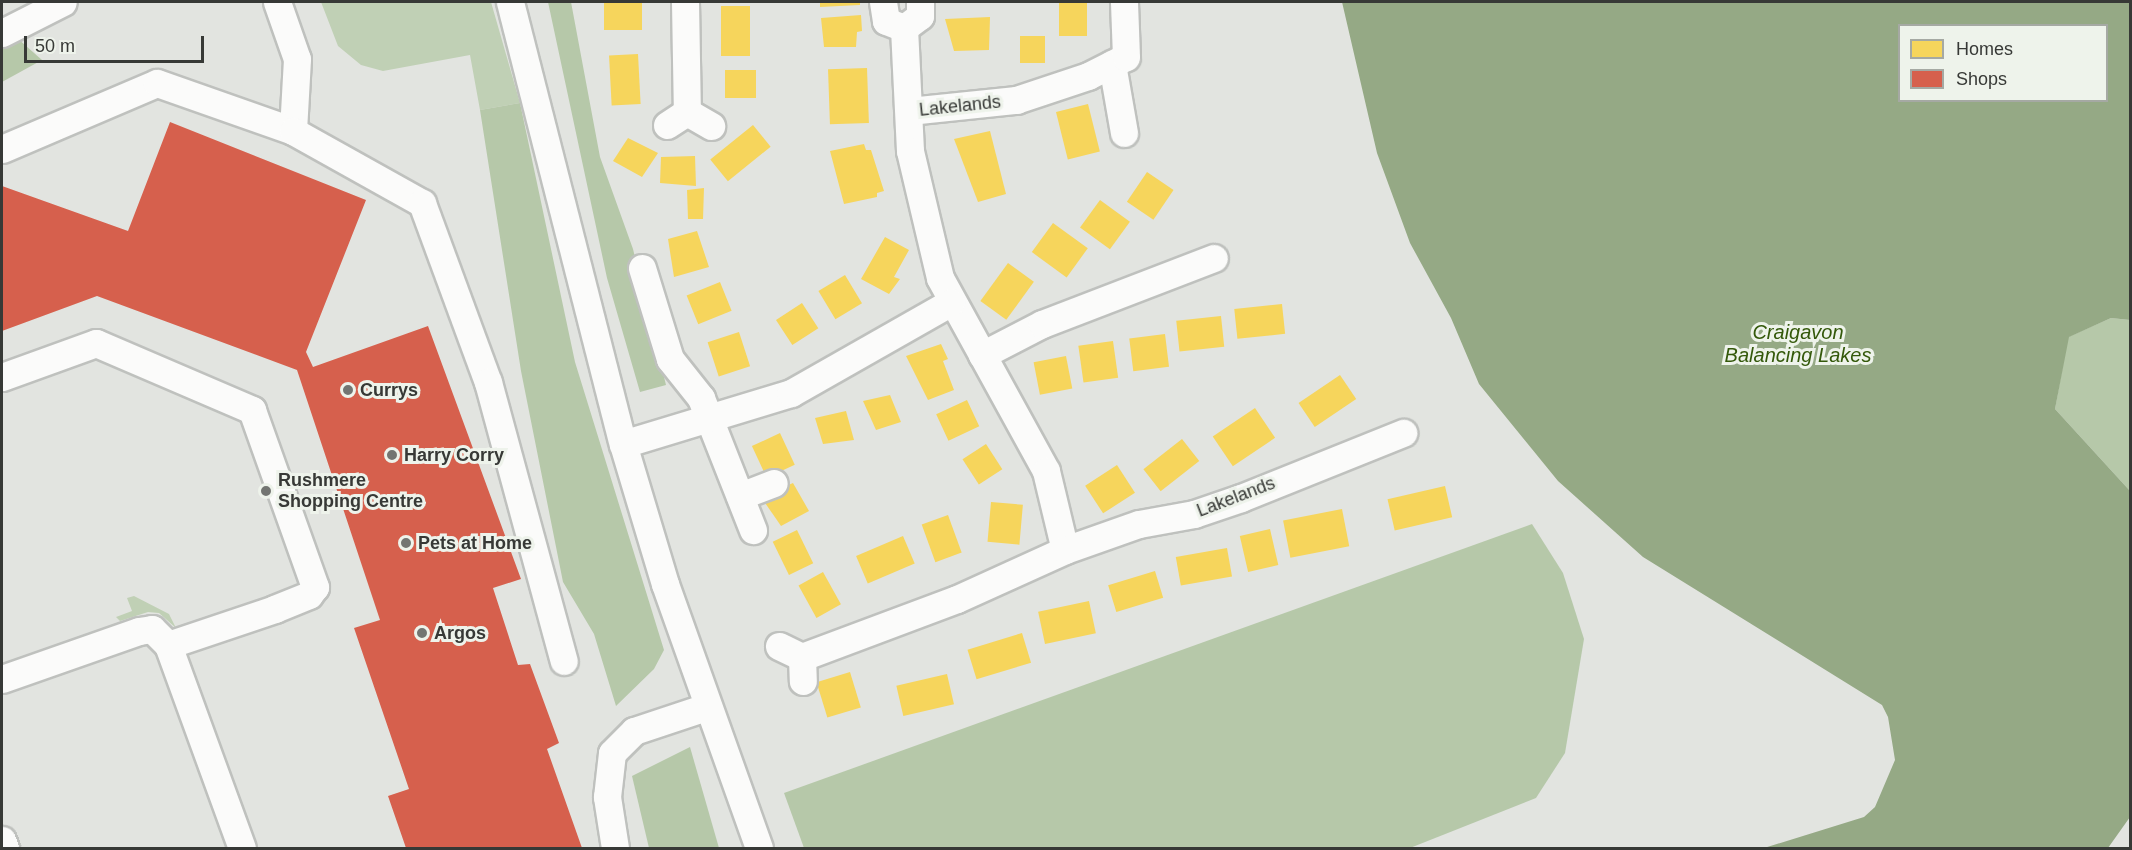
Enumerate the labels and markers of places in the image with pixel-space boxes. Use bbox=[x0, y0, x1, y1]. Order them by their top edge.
place label: Currys bbox=[360, 379, 418, 401]
marker: Currys bbox=[341, 383, 355, 397]
place label: Harry Corry bbox=[404, 444, 504, 466]
marker: Harry Corry bbox=[385, 448, 399, 462]
place label: Rushmere Shopping Centre bbox=[278, 470, 423, 512]
marker: Rushmere Shopping Centre bbox=[259, 484, 273, 498]
place label: Pets at Home bbox=[418, 532, 532, 554]
marker: Pets at Home bbox=[399, 536, 413, 550]
place label: Argos bbox=[434, 622, 486, 644]
marker: Argos bbox=[415, 626, 429, 640]

